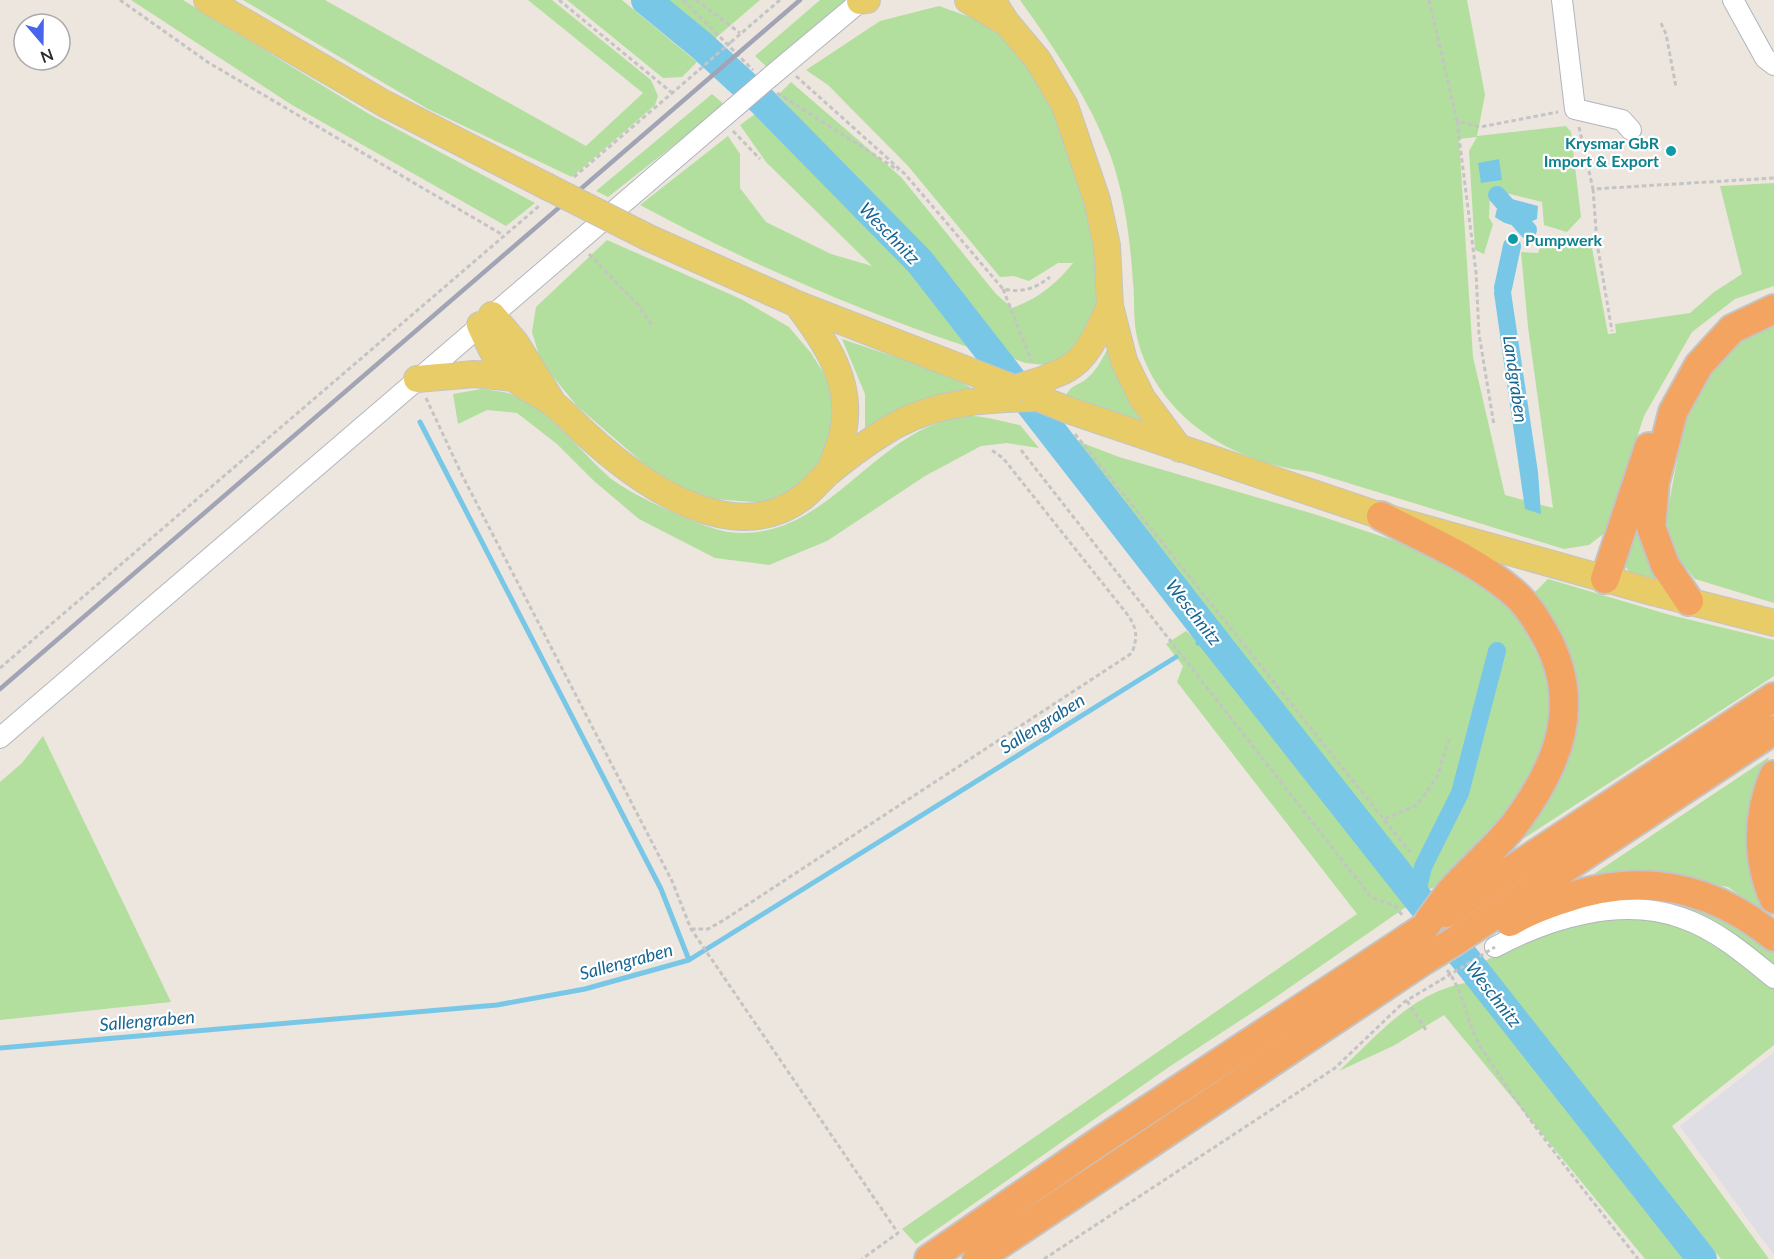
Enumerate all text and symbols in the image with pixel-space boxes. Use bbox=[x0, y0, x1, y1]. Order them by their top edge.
north arrow bbox=[12, 12, 72, 72]
text: N bbox=[38, 46, 56, 68]
place label: Krysmar GbR Import & Export bbox=[1544, 133, 1660, 170]
marker: Krysmar GbR Import & Export bbox=[1664, 144, 1678, 158]
water label: Weschnitz bbox=[855, 197, 925, 269]
place label: Pumpwerk bbox=[1525, 230, 1602, 249]
marker: Pumpwerk bbox=[1506, 232, 1520, 246]
water label: Landgraben bbox=[1499, 334, 1533, 424]
water label: Weschnitz bbox=[1161, 575, 1227, 650]
water label: Sallengraben bbox=[996, 688, 1088, 758]
water label: Sallengraben bbox=[577, 938, 675, 984]
water label: Weschnitz bbox=[1461, 957, 1527, 1032]
water label: Sallengraben bbox=[98, 1005, 196, 1035]

